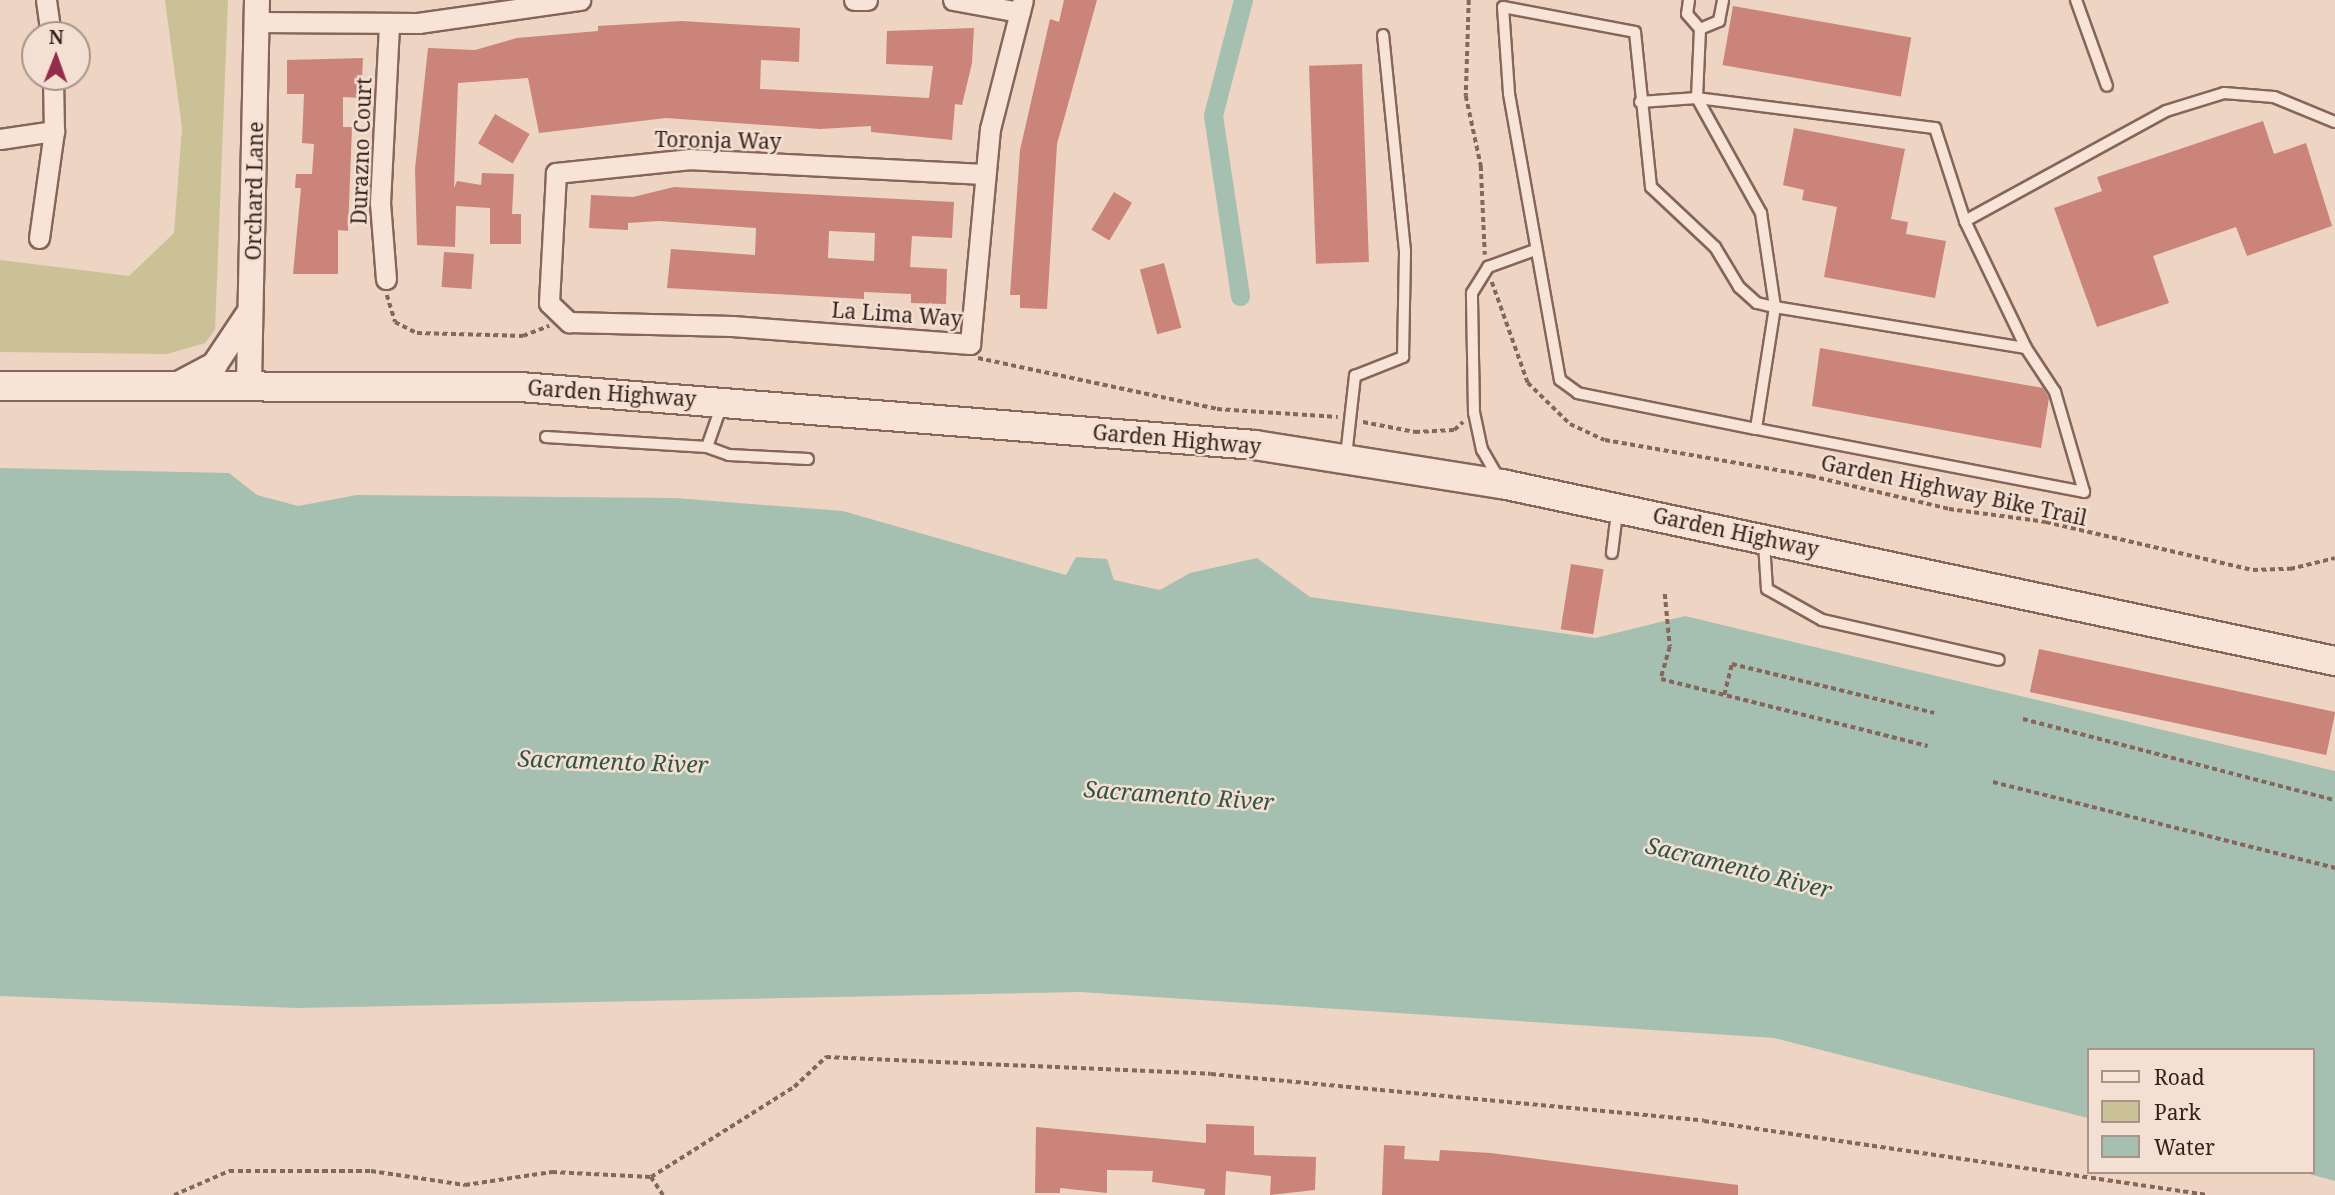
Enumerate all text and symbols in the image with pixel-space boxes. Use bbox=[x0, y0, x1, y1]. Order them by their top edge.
north arrow bbox=[21, 21, 91, 91]
text: N bbox=[49, 24, 64, 50]
street label: Durazno Court bbox=[346, 77, 376, 225]
street label: Orchard Lane bbox=[240, 121, 268, 261]
street label: Toronja Way bbox=[654, 126, 782, 154]
street label: La Lima Way bbox=[831, 297, 963, 331]
street label: Garden Highway bbox=[527, 375, 697, 411]
street label: Garden Highway bbox=[1092, 419, 1262, 459]
street label: Garden Highway Bike Trail bbox=[1819, 449, 2089, 531]
street label: Garden Highway bbox=[1651, 502, 1821, 562]
water label: Sacramento River bbox=[517, 744, 709, 778]
water label: Sacramento River bbox=[1083, 775, 1275, 815]
water label: Sacramento River bbox=[1643, 831, 1835, 903]
legend bbox=[2086, 1048, 2314, 1174]
text: Road bbox=[2154, 1063, 2205, 1091]
text: Park bbox=[2154, 1098, 2201, 1126]
text: Water bbox=[2154, 1133, 2215, 1161]

